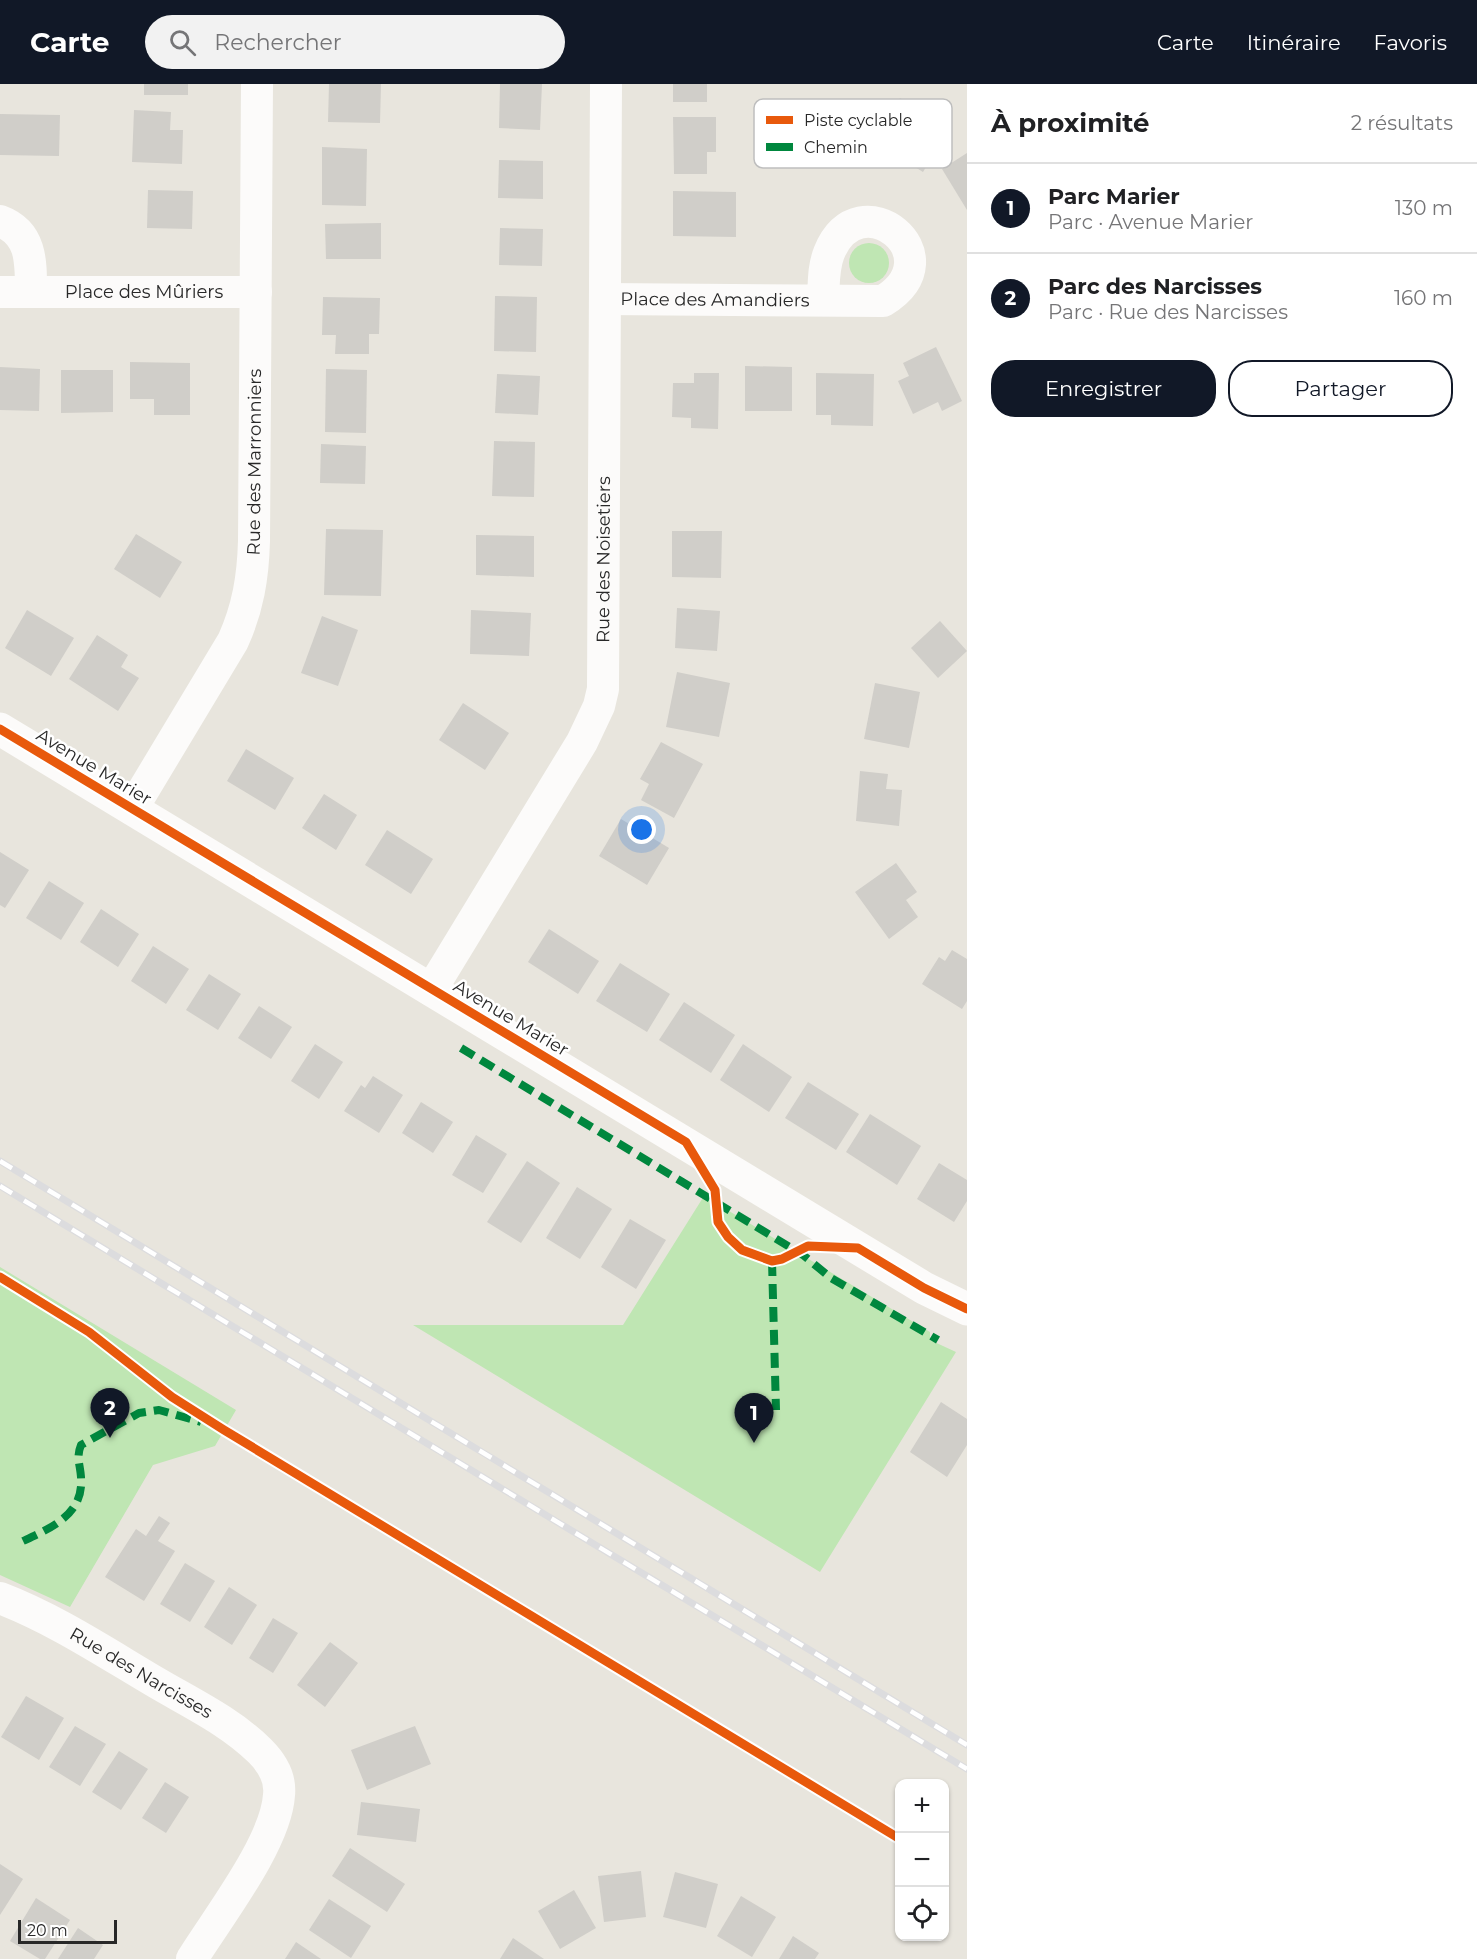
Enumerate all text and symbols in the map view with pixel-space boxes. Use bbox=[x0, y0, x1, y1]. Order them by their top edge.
search box bbox=[145, 15, 565, 69]
text: Carte bbox=[30, 25, 109, 59]
icon: search bbox=[166, 26, 199, 59]
text: Rechercher bbox=[214, 29, 342, 56]
text: Carte bbox=[1157, 30, 1214, 55]
text: Itinéraire bbox=[1247, 30, 1341, 55]
text: Favoris bbox=[1374, 30, 1447, 55]
legend bbox=[754, 99, 952, 168]
text: À proximité bbox=[991, 107, 1150, 139]
text: Piste cyclable bbox=[804, 111, 912, 130]
text: 2 résultats bbox=[1351, 111, 1453, 135]
text: Chemin bbox=[804, 138, 868, 157]
text: Parc Marier bbox=[1048, 183, 1180, 210]
text: 1 bbox=[1007, 196, 1014, 220]
text: 130 m bbox=[1395, 196, 1453, 220]
text: Parc · Avenue Marier bbox=[1048, 210, 1253, 234]
text: Parc des Narcisses bbox=[1048, 273, 1262, 300]
street label: Place des Mûriers bbox=[65, 281, 224, 303]
text: 2 bbox=[1005, 286, 1016, 310]
text: 160 m bbox=[1394, 286, 1453, 310]
street label: Place des Amandiers bbox=[620, 288, 810, 311]
text: Parc · Rue des Narcisses bbox=[1048, 300, 1288, 324]
button: Enregistrer bbox=[991, 360, 1216, 417]
button: Partager bbox=[1228, 360, 1453, 417]
street label: Rue des Marronniers bbox=[242, 368, 266, 556]
street label: Rue des Noisetiers bbox=[592, 476, 615, 643]
street label: Avenue Marier bbox=[32, 724, 156, 810]
your location bbox=[627, 815, 656, 844]
street label: Avenue Marier bbox=[449, 975, 573, 1061]
pin: 2 bbox=[90, 1388, 130, 1438]
pin: 1 bbox=[734, 1394, 774, 1443]
street label: Rue des Narcisses bbox=[66, 1623, 217, 1723]
map controls bbox=[895, 1779, 949, 1941]
button: + bbox=[895, 1779, 949, 1833]
button: − bbox=[895, 1833, 949, 1887]
button: locate bbox=[895, 1887, 949, 1941]
scale bar bbox=[18, 1917, 117, 1944]
text: 20 m bbox=[27, 1921, 68, 1940]

